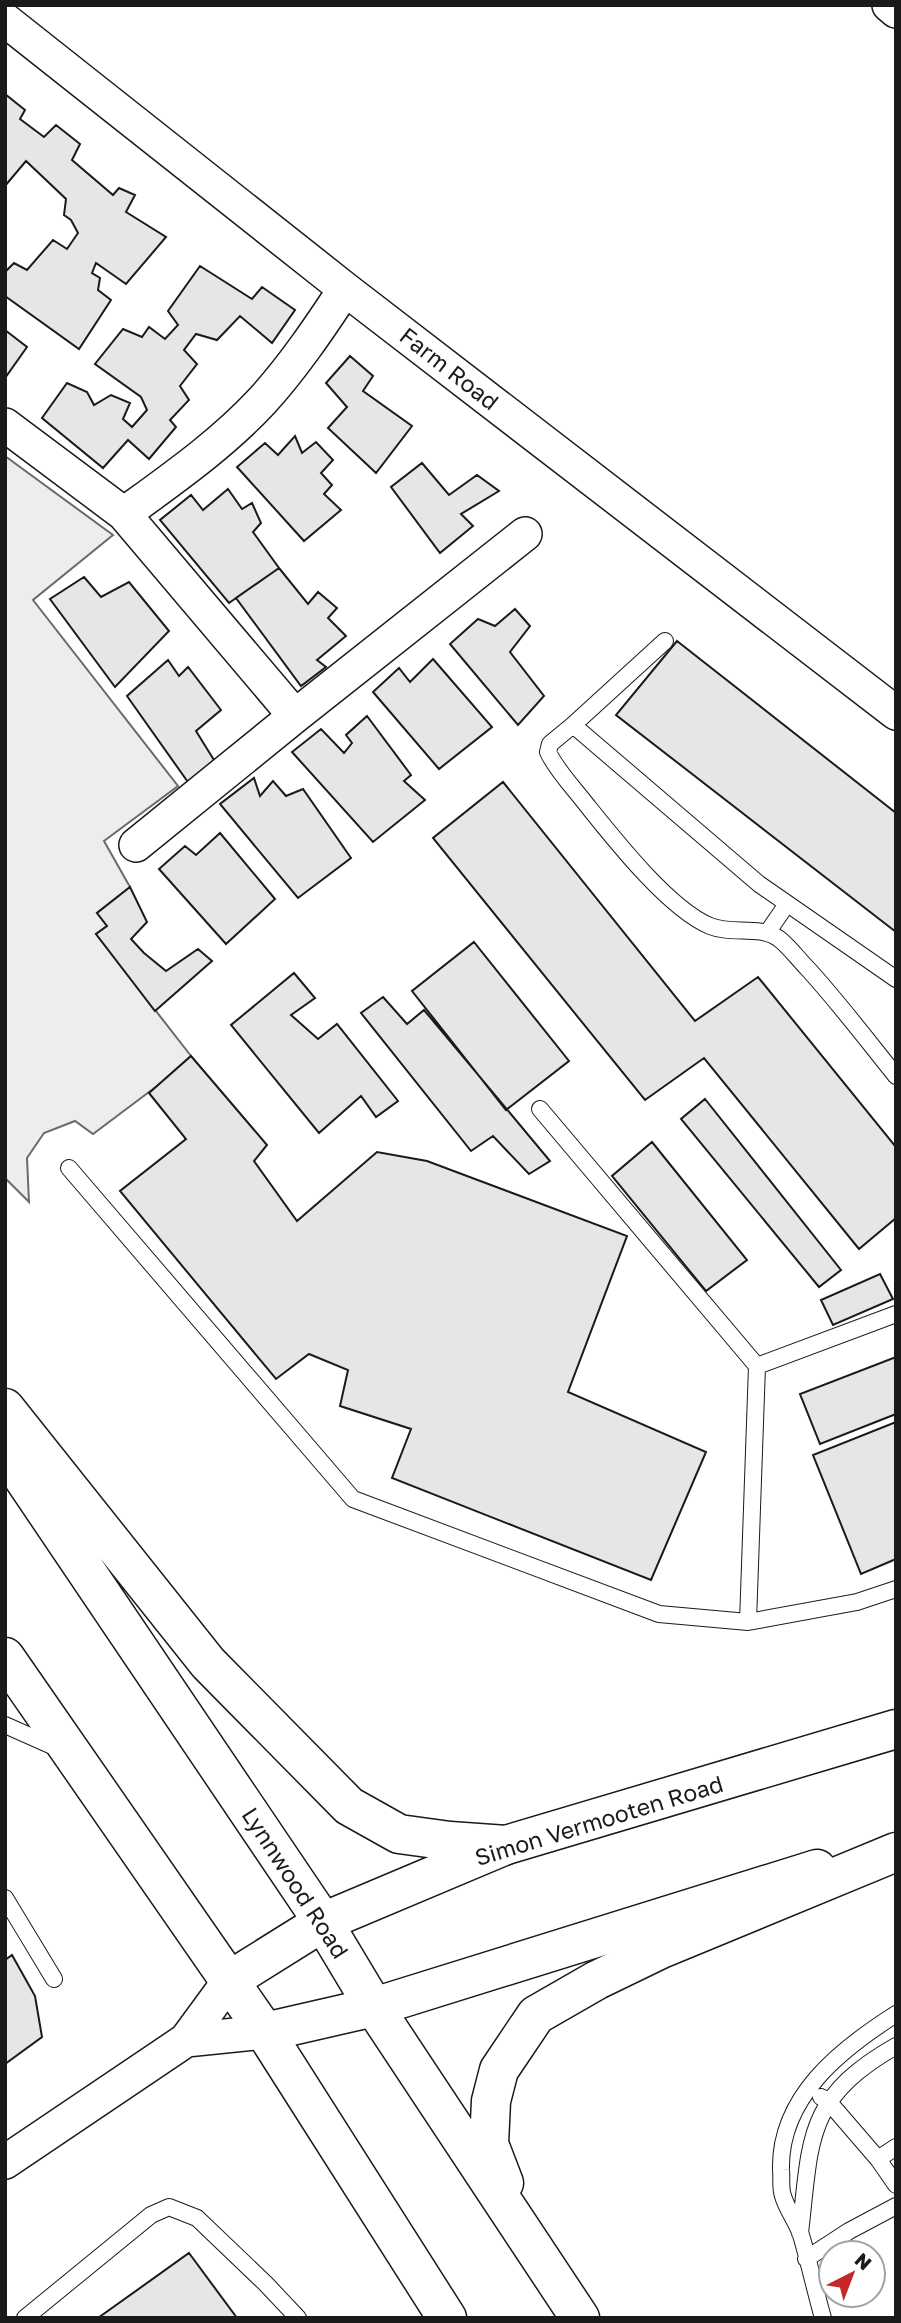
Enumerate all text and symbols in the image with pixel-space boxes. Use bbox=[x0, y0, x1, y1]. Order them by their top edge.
street label: Farm Road bbox=[395, 321, 505, 415]
street label: Simon Vermooten Road bbox=[471, 1769, 726, 1871]
street label: Lynnwood Road bbox=[237, 1802, 355, 1963]
north arrow bbox=[817, 2239, 887, 2309]
text: N bbox=[851, 2248, 877, 2274]

